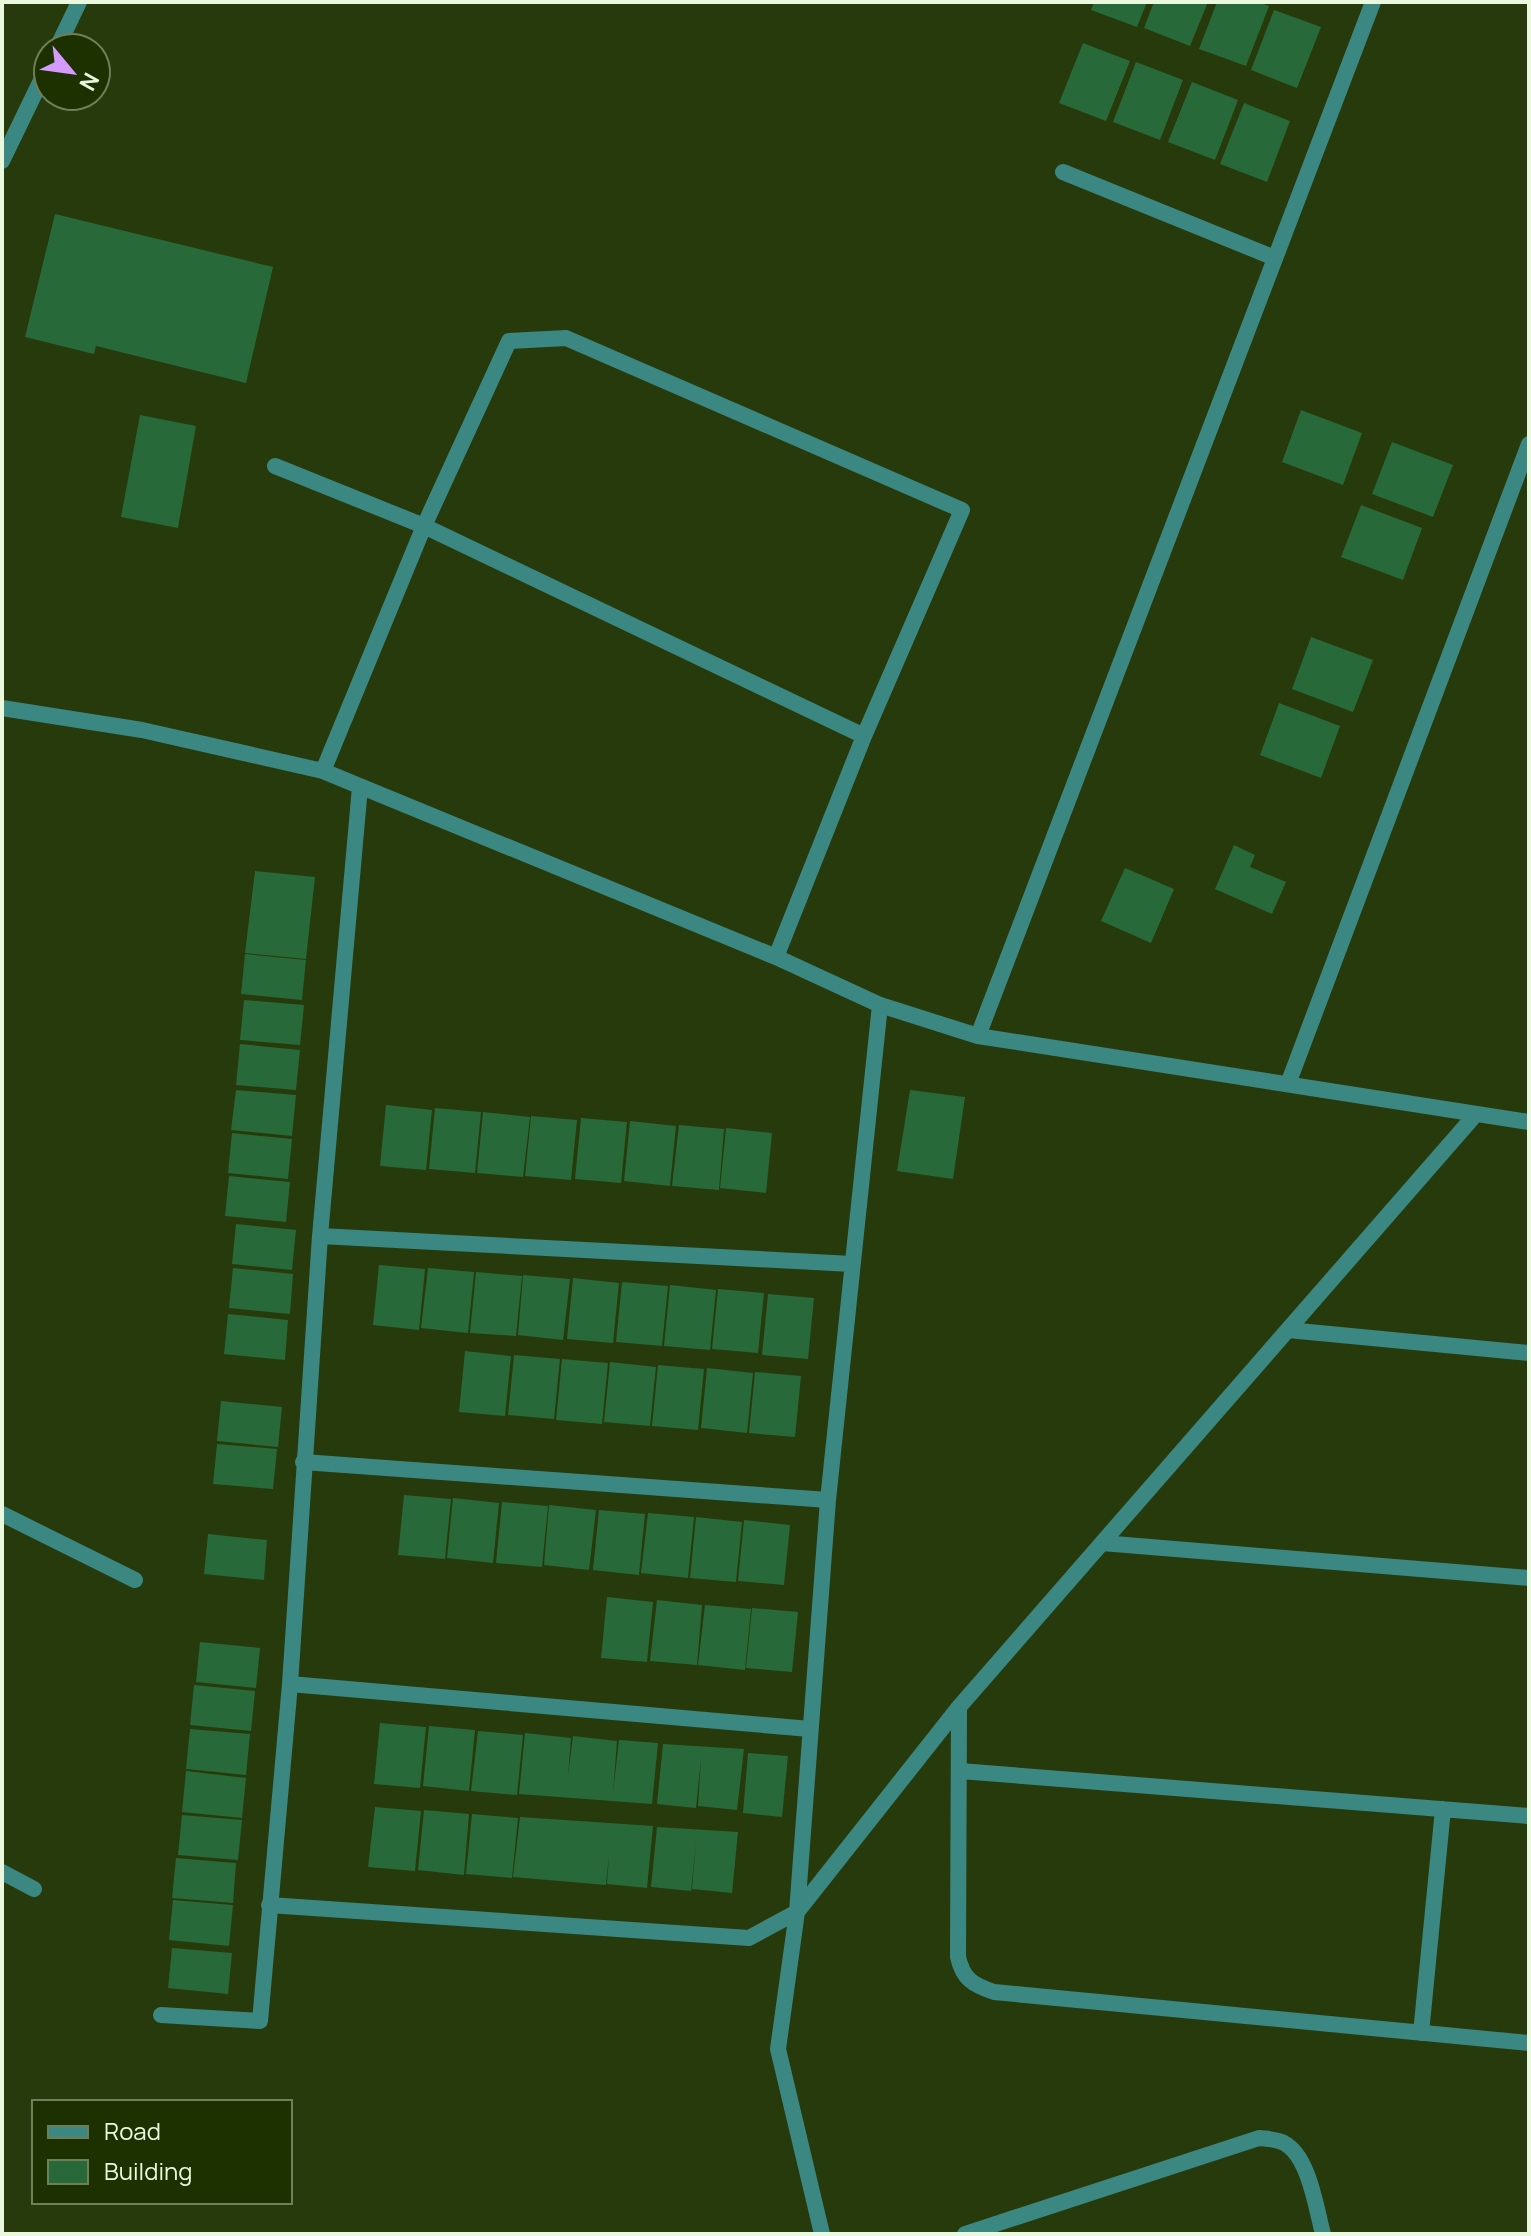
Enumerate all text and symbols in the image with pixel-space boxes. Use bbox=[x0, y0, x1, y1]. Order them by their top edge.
north arrow bbox=[32, 32, 112, 112]
text: N bbox=[73, 68, 106, 96]
legend bbox=[32, 2100, 292, 2204]
text: Road bbox=[104, 2114, 161, 2147]
text: Building bbox=[104, 2154, 192, 2187]

